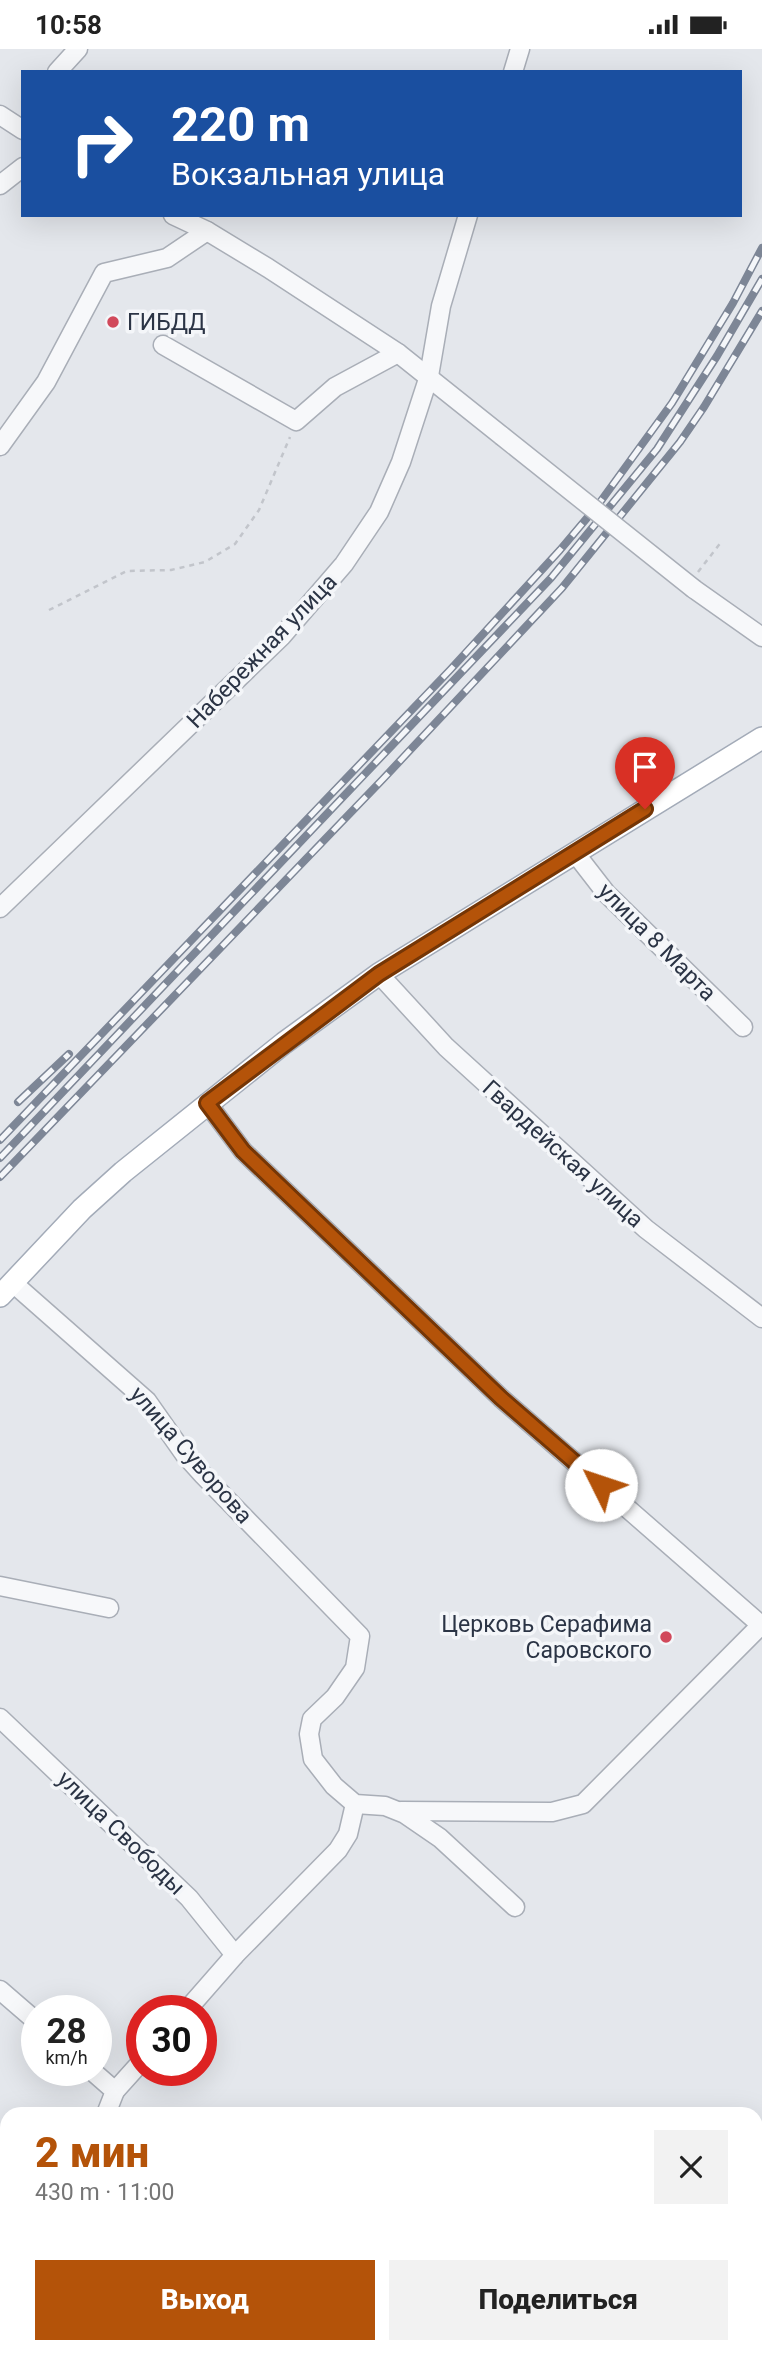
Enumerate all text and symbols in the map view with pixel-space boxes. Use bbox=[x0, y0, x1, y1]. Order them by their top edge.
text: 10:58 bbox=[35, 10, 102, 40]
text: 220 m bbox=[171, 96, 310, 153]
icon: right bbox=[56, 98, 147, 189]
text: Вокзальная улица bbox=[171, 155, 445, 193]
place label: ГИБДД bbox=[127, 309, 206, 336]
marker: ГИБДД bbox=[105, 314, 121, 330]
street label: Набережная улица bbox=[181, 568, 343, 734]
pin bbox=[615, 737, 675, 809]
icon: arrive bbox=[626, 748, 664, 786]
street label: улица 8 Марта bbox=[592, 877, 722, 1007]
street label: Гвардейская улица bbox=[477, 1075, 649, 1233]
street label: улица Суворова bbox=[124, 1381, 258, 1529]
position arrow bbox=[564, 1448, 638, 1522]
place label: Церковь Серафима Саровского bbox=[441, 1611, 652, 1664]
marker: Церковь Серафима Саровского bbox=[658, 1629, 674, 1645]
street label: улица Свободы bbox=[52, 1765, 190, 1901]
speed limit sign: 30 bbox=[126, 1995, 217, 2086]
text: 28 bbox=[46, 2011, 87, 2052]
text: km/h bbox=[45, 2047, 88, 2068]
text: 2 мин bbox=[35, 2128, 149, 2177]
button: close bbox=[654, 2130, 728, 2204]
text: 430 m · 11:00 bbox=[35, 2179, 174, 2206]
button: Выход bbox=[35, 2260, 375, 2340]
button: Поделиться bbox=[389, 2260, 728, 2340]

